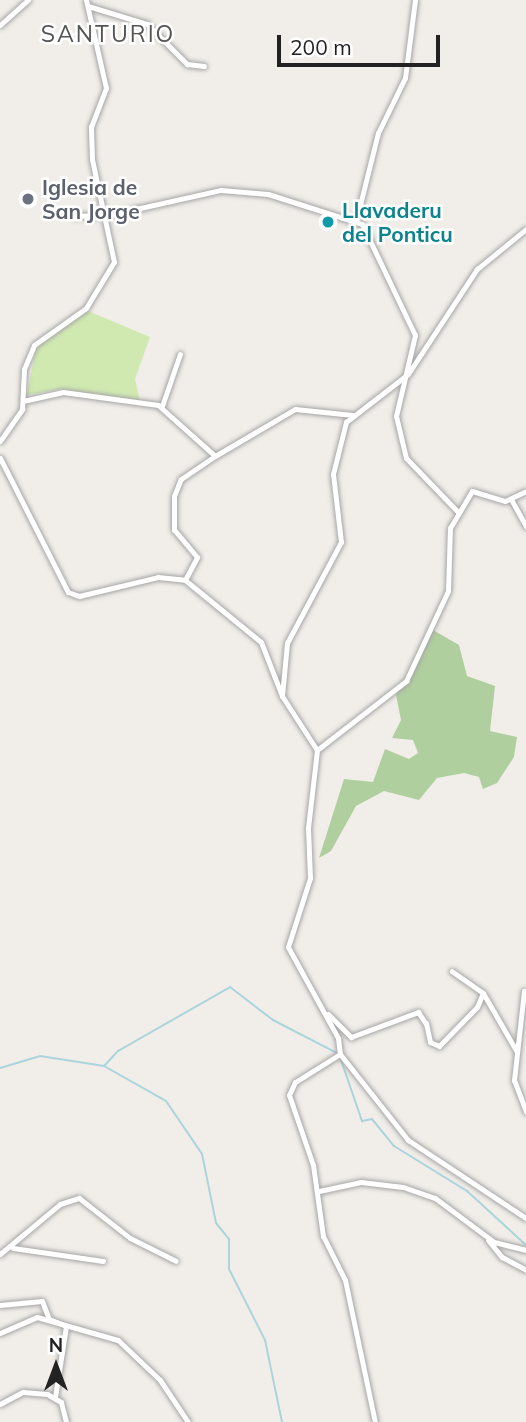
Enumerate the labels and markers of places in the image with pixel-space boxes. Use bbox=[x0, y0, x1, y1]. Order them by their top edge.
place label: Iglesia de San Jorge bbox=[42, 174, 140, 224]
marker: Iglesia de San Jorge bbox=[20, 191, 36, 207]
place label: Llavaderu del Ponticu bbox=[342, 197, 453, 247]
marker: Llavaderu del Ponticu bbox=[320, 214, 336, 230]

